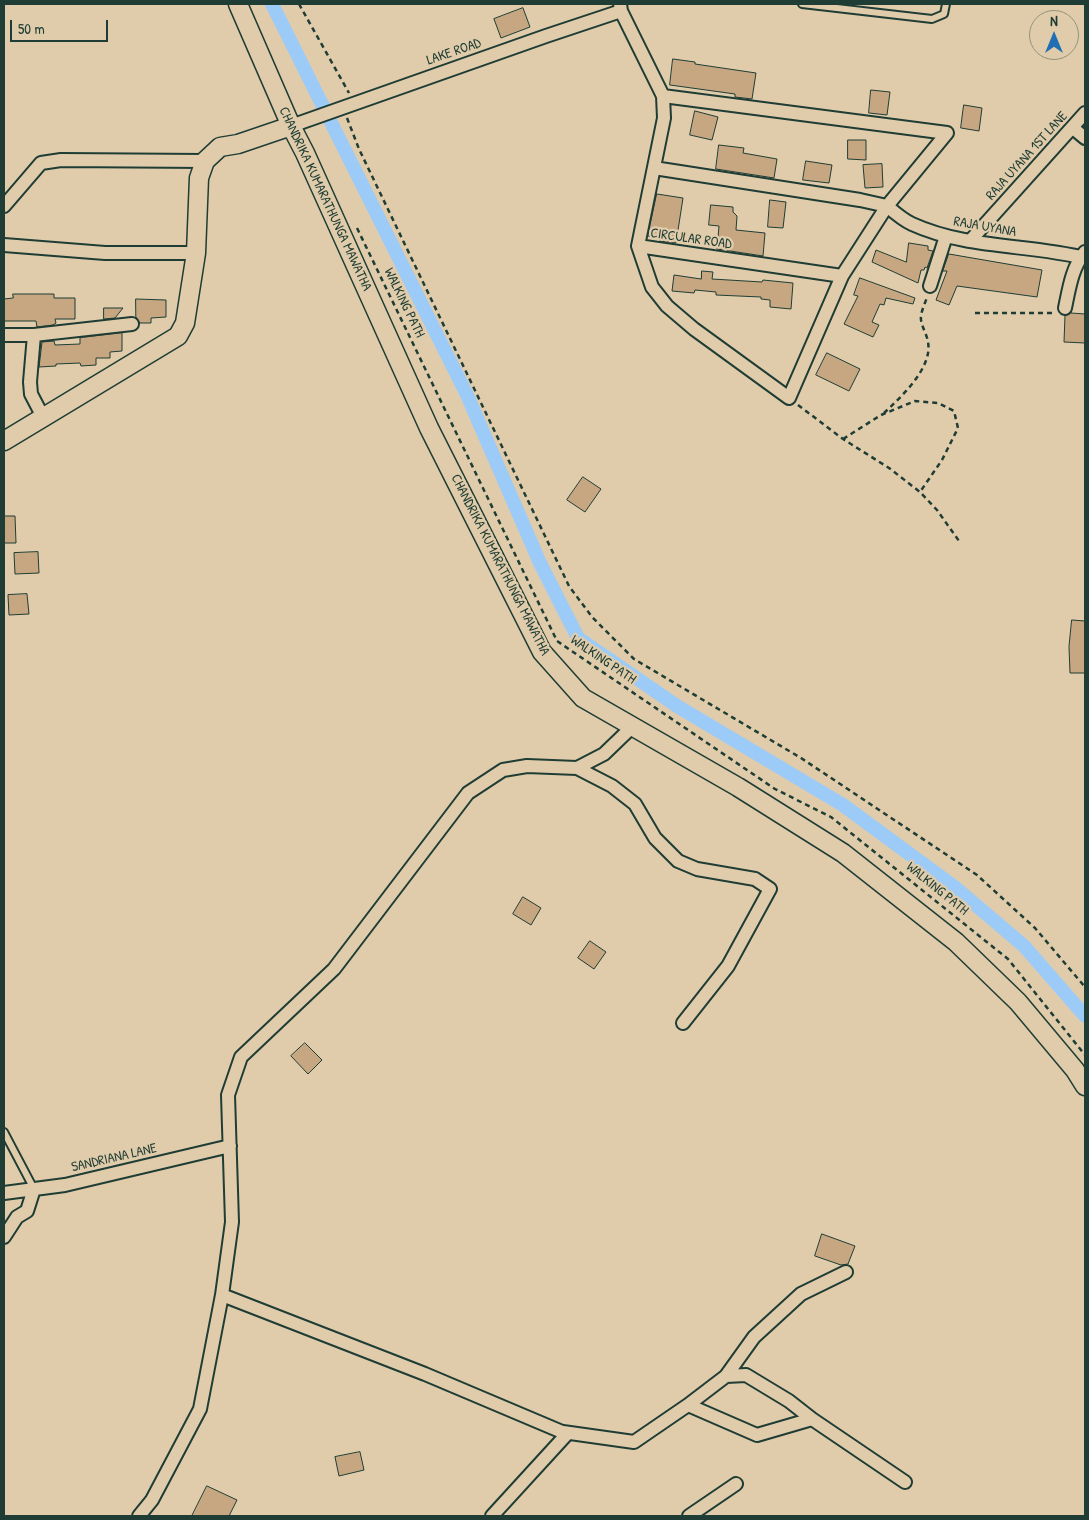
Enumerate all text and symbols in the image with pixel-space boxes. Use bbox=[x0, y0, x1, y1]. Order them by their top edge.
scale bar bbox=[12, 10, 110, 42]
north arrow bbox=[1029, 10, 1079, 60]
text: N bbox=[1050, 11, 1058, 30]
text: 50 m bbox=[18, 18, 45, 39]
street label: LAKE ROAD bbox=[425, 35, 483, 69]
street label: CHANDRIKA KUMARATHUNGA MAWATHA bbox=[275, 104, 375, 294]
street label: RAJA UYANA 1ST LANE bbox=[983, 108, 1071, 204]
street label: RAJA UYANA bbox=[952, 213, 1018, 241]
street label: CIRCULAR ROAD bbox=[649, 225, 733, 253]
street label: WALKING PATH bbox=[380, 265, 428, 341]
street label: CHANDRIKA KUMARATHUNGA MAWATHA bbox=[447, 472, 553, 658]
street label: WALKING PATH bbox=[567, 632, 639, 688]
street label: WALKING PATH bbox=[902, 859, 972, 919]
street label: SANDRIANA LANE bbox=[70, 1140, 158, 1176]

